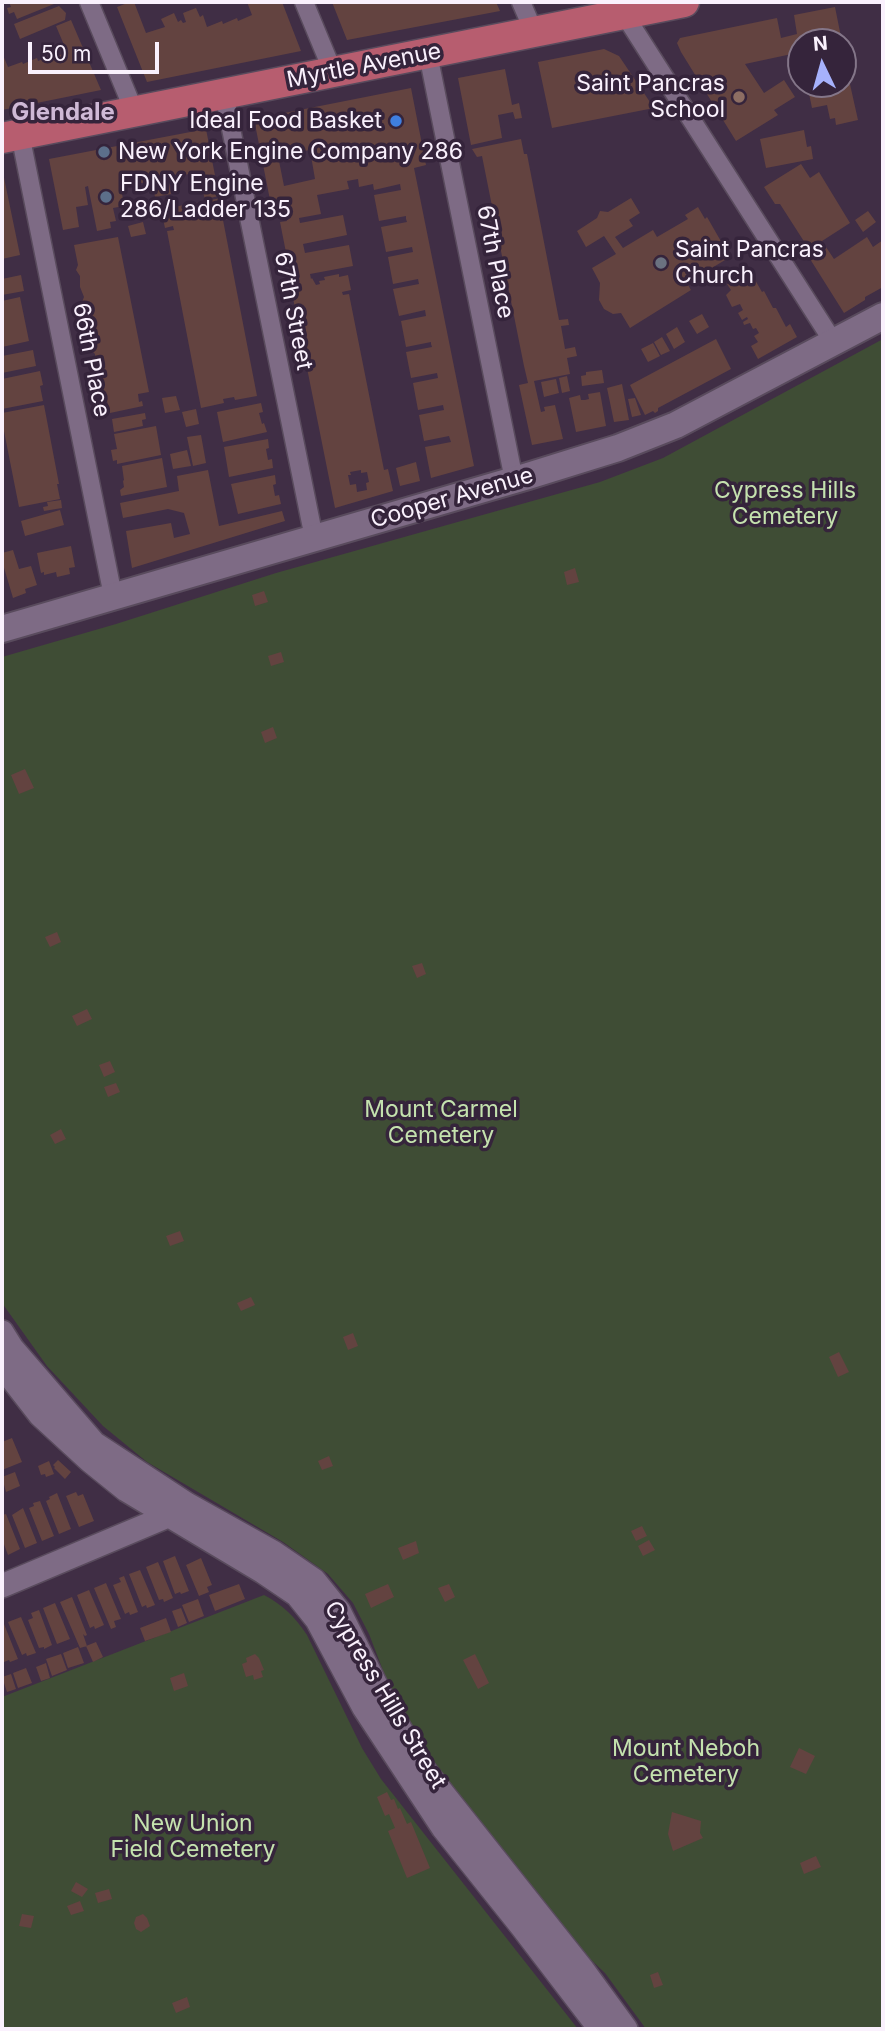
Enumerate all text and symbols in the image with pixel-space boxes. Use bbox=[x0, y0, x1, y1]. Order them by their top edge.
scale bar bbox=[32, 28, 163, 72]
north arrow bbox=[787, 28, 857, 98]
text: N bbox=[812, 31, 829, 56]
street label: Myrtle Avenue bbox=[285, 38, 443, 94]
text: 50 m bbox=[41, 41, 91, 66]
place label: Saint Pancras School bbox=[576, 70, 725, 124]
marker: Saint Pancras School bbox=[731, 89, 747, 105]
district label: Glendale bbox=[11, 99, 115, 127]
place label: Ideal Food Basket bbox=[189, 107, 382, 135]
marker: Ideal Food Basket bbox=[388, 113, 404, 129]
place label: New York Engine Company 286 bbox=[118, 138, 463, 166]
marker: New York Engine Company 286 bbox=[96, 144, 112, 160]
place label: FDNY Engine 286/Ladder 135 bbox=[120, 170, 291, 224]
marker: FDNY Engine 286/Ladder 135 bbox=[98, 189, 114, 205]
street label: 67th Place bbox=[471, 203, 519, 321]
place label: Saint Pancras Church bbox=[675, 236, 824, 290]
street label: 67th Street bbox=[268, 250, 318, 372]
marker: Saint Pancras Church bbox=[653, 255, 669, 271]
street label: 66th Place bbox=[66, 301, 116, 419]
street label: Cooper Avenue bbox=[368, 462, 536, 534]
park label: Cypress Hills Cemetery bbox=[714, 477, 856, 531]
park label: Mount Carmel Cemetery bbox=[364, 1096, 518, 1150]
street label: Cypress Hills Street bbox=[318, 1596, 452, 1794]
park label: Mount Neboh Cemetery bbox=[612, 1735, 760, 1789]
park label: New Union Field Cemetery bbox=[110, 1810, 276, 1864]

